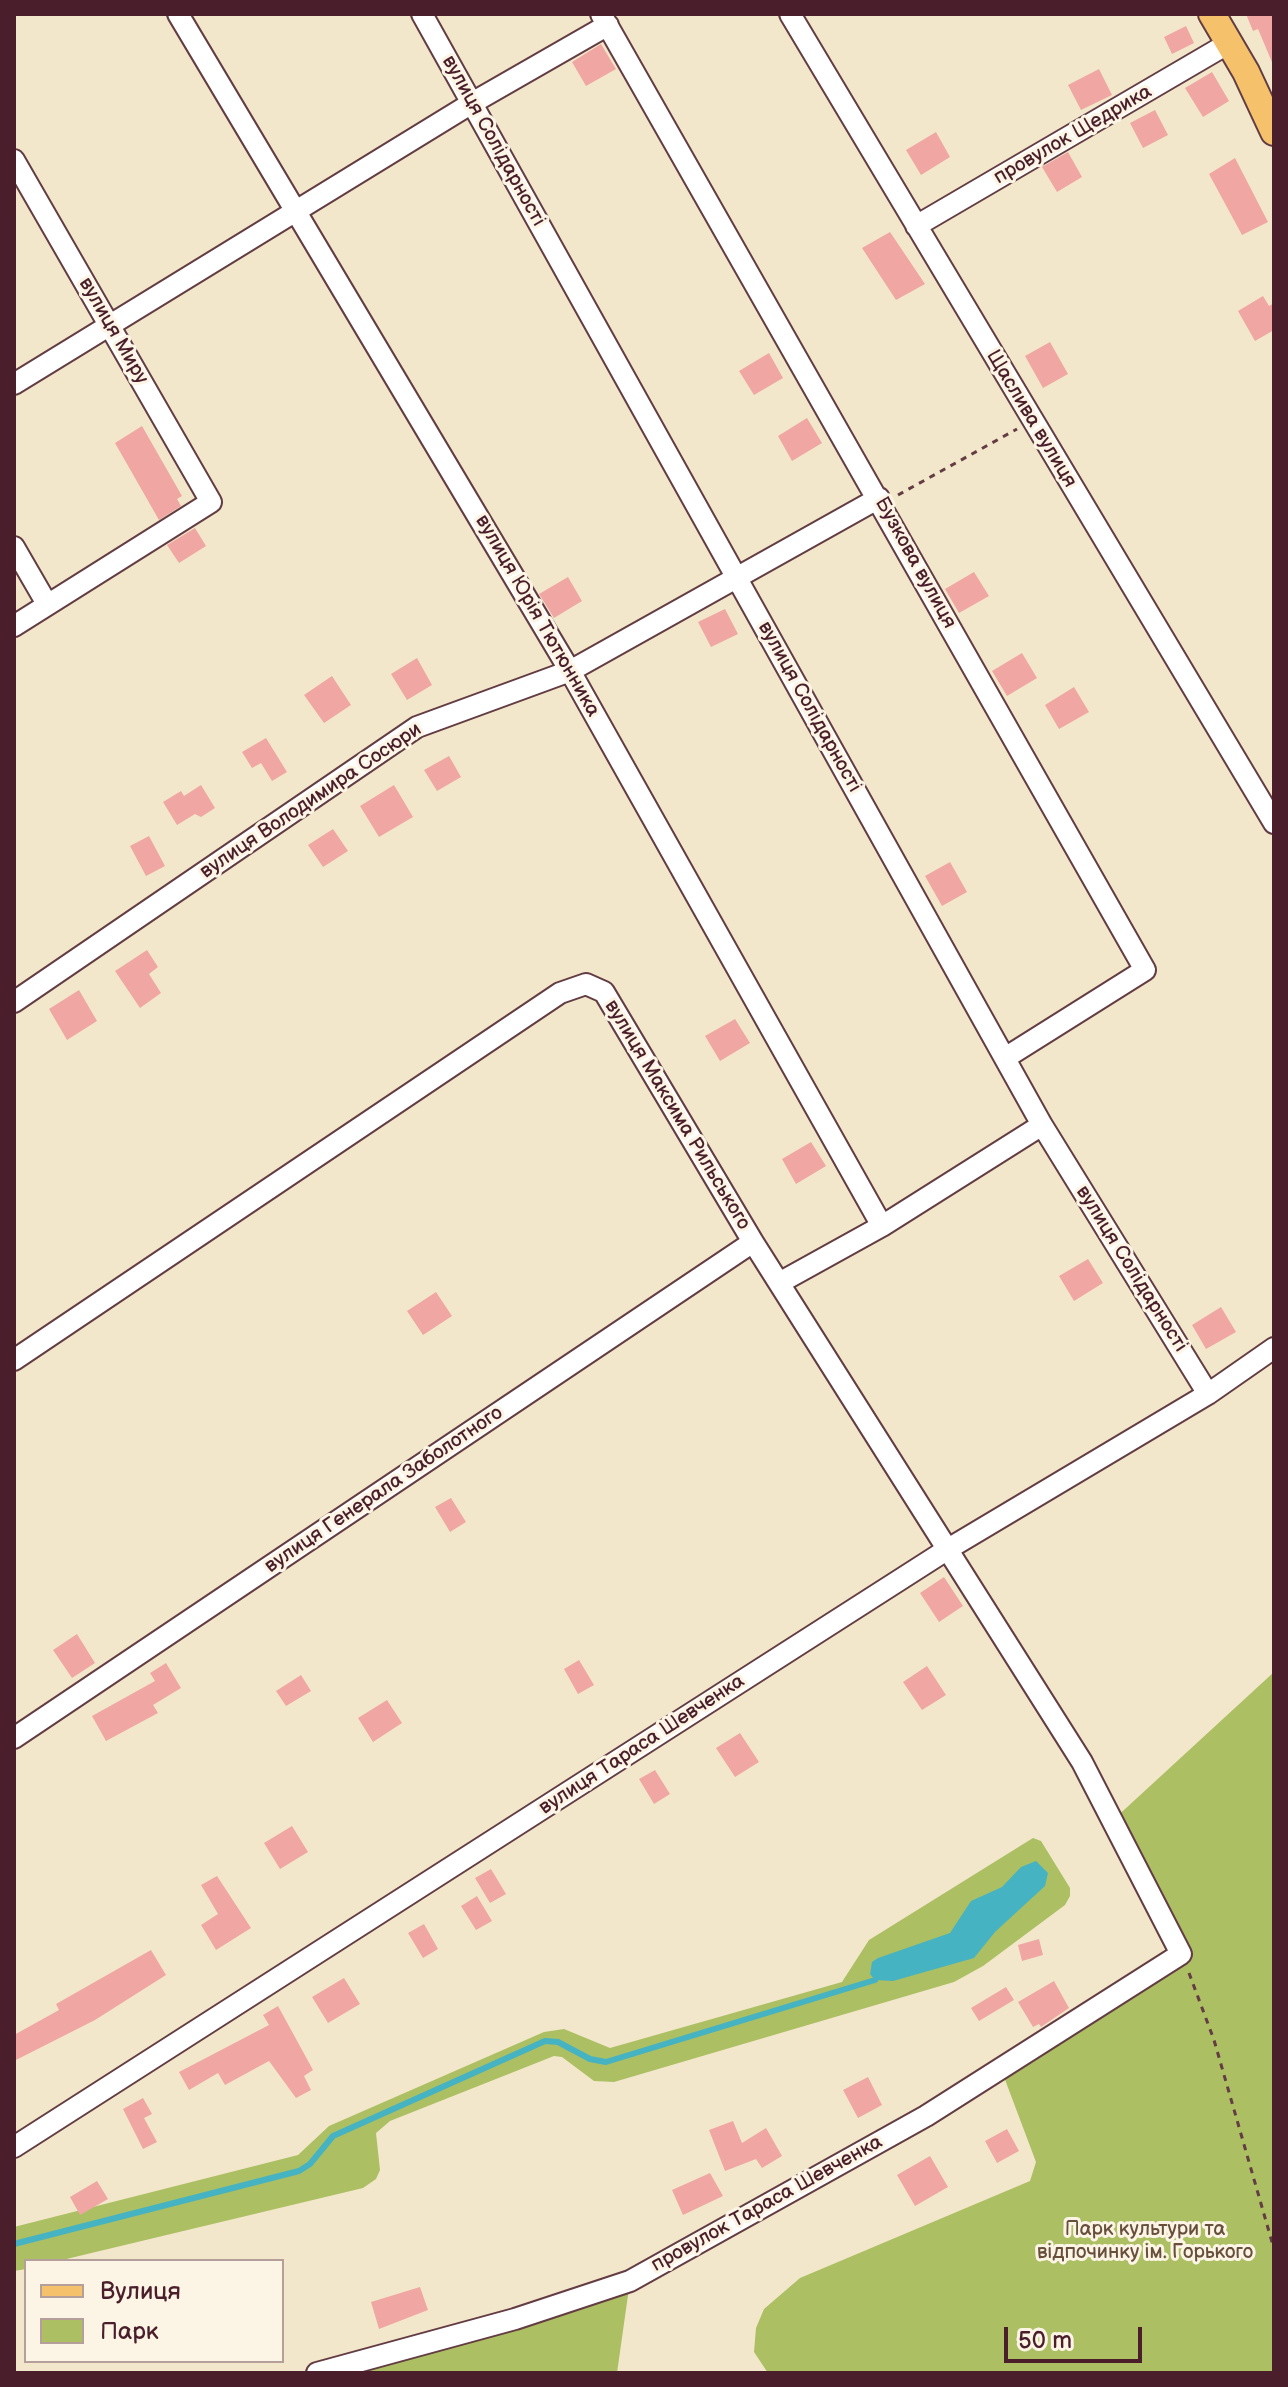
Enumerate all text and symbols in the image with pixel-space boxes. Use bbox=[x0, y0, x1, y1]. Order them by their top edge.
street label: вулиця Солідарності bbox=[436, 51, 550, 231]
street label: провулок Щедрика bbox=[990, 80, 1156, 190]
street label: вулиця Миру bbox=[73, 274, 153, 388]
street label: Щаслива вулиця bbox=[980, 346, 1082, 492]
street label: Бузкова вулиця bbox=[869, 493, 961, 633]
street label: вулиця Юрія Тютюнника bbox=[469, 511, 605, 721]
street label: вулиця Солідарності bbox=[752, 617, 866, 797]
street label: вулиця Володимира Сосюри bbox=[196, 718, 426, 884]
street label: вулиця Максима Рильського bbox=[599, 996, 755, 1234]
street label: вулиця Солідарності bbox=[1070, 1181, 1192, 1357]
street label: вулиця Генерала Заболотного bbox=[260, 1401, 508, 1579]
street label: вулиця Тараса Шевченка bbox=[535, 1670, 749, 1820]
street label: провулок Тараса Шевченка bbox=[647, 2130, 887, 2278]
park label: Парк культури та відпочинку ім. Горького bbox=[1037, 2218, 1253, 2265]
legend bbox=[24, 2259, 284, 2363]
text: Вулиця bbox=[100, 2277, 181, 2306]
scale bar bbox=[1008, 2311, 1146, 2361]
text: Парк bbox=[100, 2317, 158, 2346]
text: 50 m bbox=[1018, 2326, 1072, 2355]

